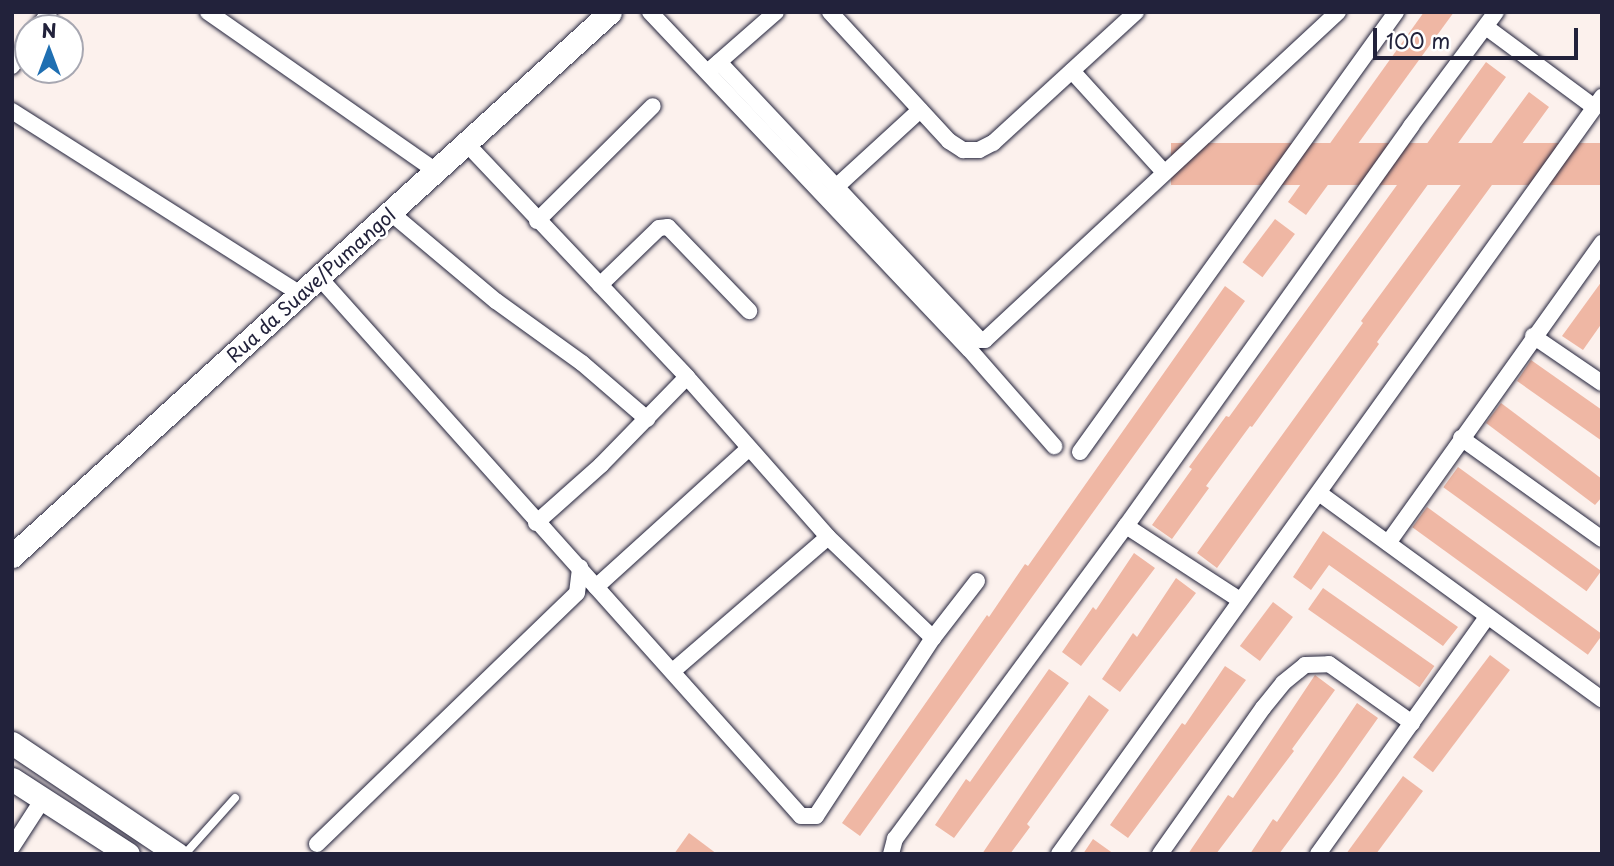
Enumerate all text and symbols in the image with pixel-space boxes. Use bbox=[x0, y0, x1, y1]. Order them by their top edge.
north arrow bbox=[14, 14, 84, 84]
scale bar bbox=[1376, 14, 1581, 58]
text: N bbox=[41, 16, 57, 44]
text: 100 m bbox=[1386, 24, 1450, 56]
street label: Rua da Suave/Pumangol bbox=[220, 202, 402, 368]

